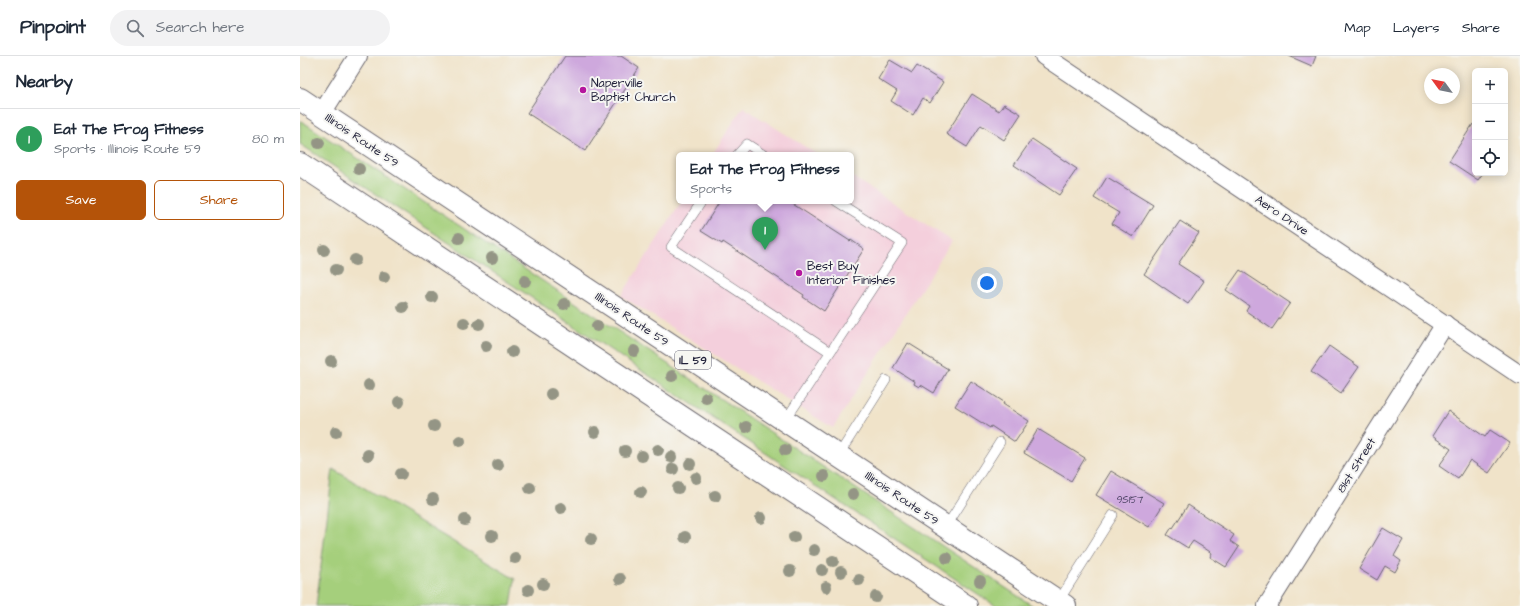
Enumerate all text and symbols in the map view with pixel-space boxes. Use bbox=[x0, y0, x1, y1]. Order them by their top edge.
search box bbox=[110, 10, 390, 46]
text: Pinpoint bbox=[20, 14, 86, 41]
icon: search bbox=[124, 17, 146, 39]
text: Search here bbox=[156, 17, 244, 38]
text: Map bbox=[1344, 18, 1371, 38]
text: Layers bbox=[1393, 18, 1440, 38]
text: Share bbox=[1462, 18, 1500, 38]
north arrow bbox=[1424, 68, 1460, 104]
map controls bbox=[1472, 68, 1508, 176]
button: + bbox=[1472, 68, 1508, 104]
text: Nearby bbox=[16, 70, 73, 94]
place label: Naperville Baptist Church bbox=[591, 75, 675, 106]
marker: Naperville Baptist Church bbox=[578, 85, 588, 95]
button: − bbox=[1472, 104, 1508, 140]
street label: Illinois Route 59 bbox=[321, 109, 402, 172]
text: Eat The Frog Fitness bbox=[54, 119, 204, 140]
text: 1 bbox=[28, 130, 30, 148]
text: 80 m bbox=[252, 130, 284, 148]
text: Sports · Illinois Route 59 bbox=[54, 140, 201, 158]
button: locate bbox=[1472, 140, 1508, 176]
popup bbox=[676, 152, 854, 204]
text: Eat The Frog Fitness bbox=[690, 159, 840, 180]
button: Save bbox=[16, 180, 146, 220]
button: Share bbox=[154, 180, 284, 220]
text: Sports bbox=[690, 180, 732, 198]
street label: Aero Drive bbox=[1252, 191, 1312, 240]
pin: 1 bbox=[752, 217, 778, 250]
place label: Best Buy Interior Finishes bbox=[807, 258, 895, 289]
marker: Best Buy Interior Finishes bbox=[794, 268, 804, 278]
your location bbox=[977, 273, 997, 293]
street label: Illinois Route 59 bbox=[591, 288, 672, 351]
road number: IL 59 bbox=[675, 351, 711, 369]
street label: 81st Street bbox=[1333, 434, 1380, 496]
street label: Illinois Route 59 bbox=[861, 467, 942, 530]
house number: 9S157 bbox=[1117, 493, 1143, 507]

